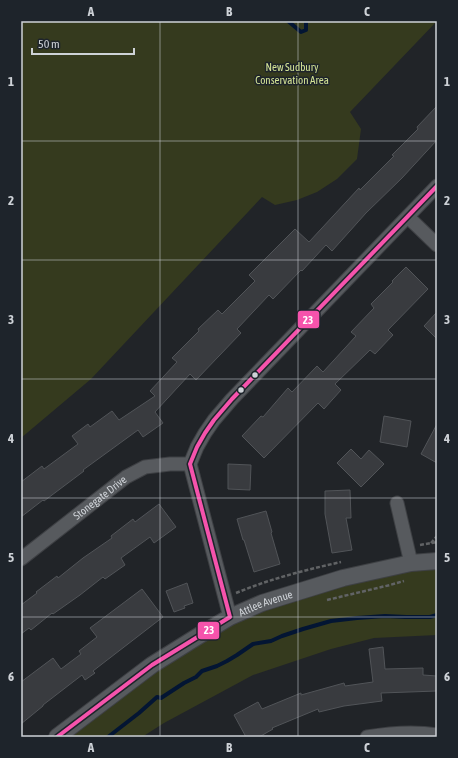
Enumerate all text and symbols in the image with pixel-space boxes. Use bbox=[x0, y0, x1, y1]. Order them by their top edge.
text: A bbox=[87, 4, 95, 19]
text: B bbox=[226, 4, 233, 19]
text: C bbox=[364, 4, 370, 19]
scale bar bbox=[32, 30, 134, 56]
text: 50 m bbox=[38, 37, 60, 51]
park label: New Sudbury Conservation Area bbox=[255, 61, 329, 86]
text: 1 bbox=[8, 74, 14, 89]
text: 1 bbox=[444, 74, 450, 89]
text: 2 bbox=[8, 193, 14, 208]
text: 2 bbox=[444, 193, 450, 208]
line badge: 23 bbox=[297, 310, 320, 329]
text: 3 bbox=[8, 312, 14, 327]
text: 3 bbox=[444, 312, 450, 327]
text: 23 bbox=[303, 314, 313, 326]
unlabelled marker bbox=[250, 370, 260, 380]
unlabelled marker bbox=[236, 385, 246, 395]
text: 4 bbox=[7, 431, 14, 446]
text: 4 bbox=[443, 431, 450, 446]
street label: Stonegate Drive bbox=[71, 473, 129, 522]
text: 5 bbox=[8, 550, 14, 565]
text: 5 bbox=[444, 550, 450, 565]
street label: Attlee Avenue bbox=[237, 588, 294, 619]
line badge: 23 bbox=[197, 621, 220, 640]
text: 23 bbox=[204, 624, 214, 636]
text: 6 bbox=[8, 669, 14, 684]
text: 6 bbox=[444, 669, 450, 684]
text: A bbox=[87, 740, 95, 755]
text: B bbox=[226, 740, 233, 755]
text: C bbox=[364, 740, 370, 755]

